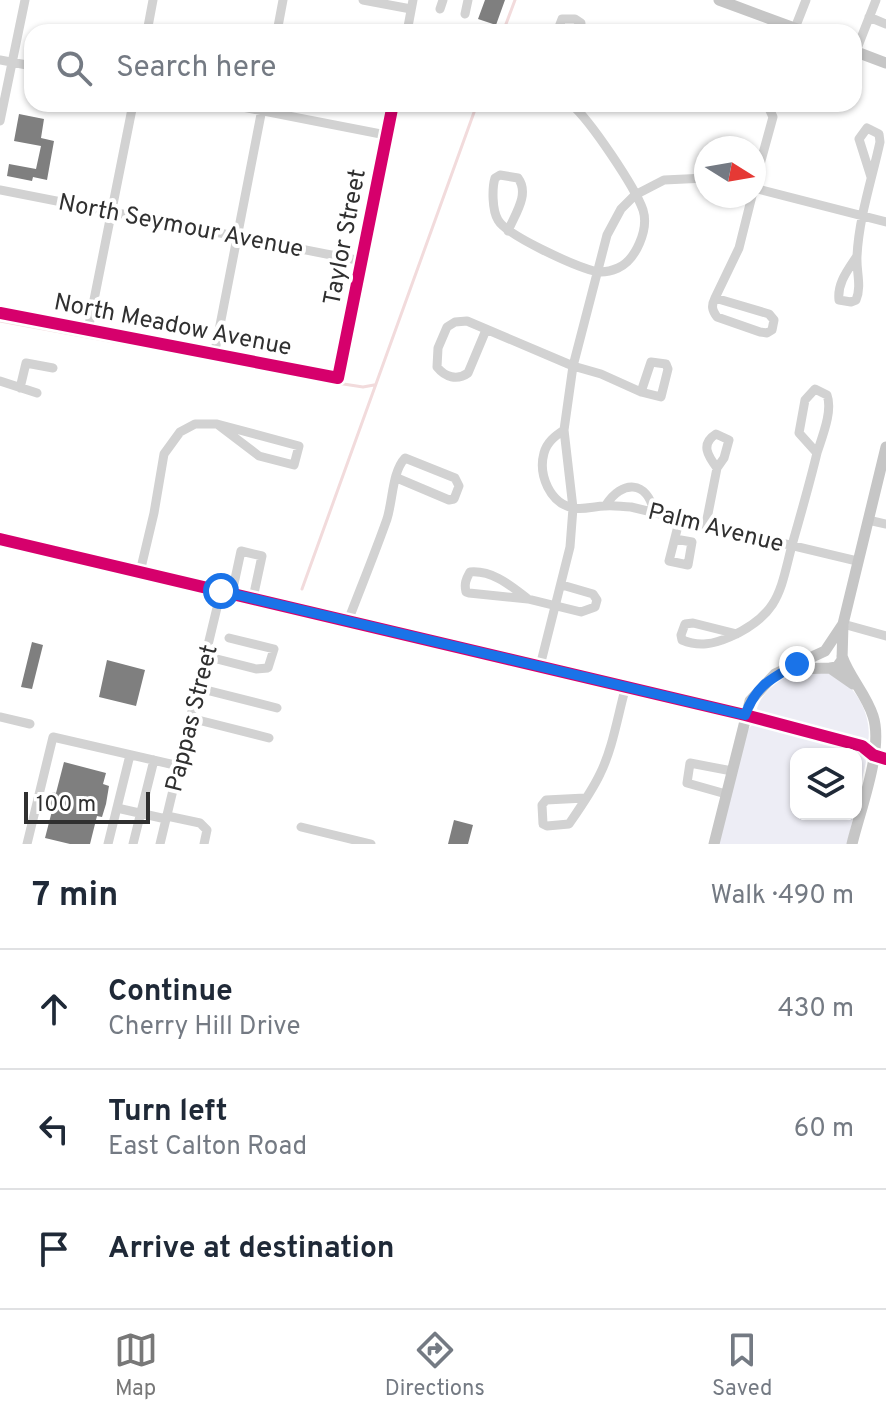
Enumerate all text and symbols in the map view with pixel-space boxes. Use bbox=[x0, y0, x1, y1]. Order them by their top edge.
search box bbox=[24, 24, 862, 112]
icon: search bbox=[52, 46, 96, 90]
text: Search here bbox=[116, 50, 276, 87]
north arrow bbox=[694, 136, 766, 208]
street label: Taylor Street bbox=[318, 167, 374, 308]
street label: North Seymour Avenue bbox=[56, 188, 306, 265]
street label: North Meadow Avenue bbox=[51, 288, 294, 364]
street label: Palm Avenue bbox=[645, 498, 786, 560]
route start bbox=[203, 573, 239, 609]
street label: Pappas Street bbox=[160, 642, 226, 795]
route end bbox=[779, 646, 815, 682]
map controls bbox=[790, 748, 862, 820]
button: layers bbox=[790, 748, 862, 820]
scale bar bbox=[24, 788, 150, 824]
text: 100 m bbox=[36, 792, 96, 819]
text: 7 min bbox=[32, 875, 118, 918]
text: Walk · 490 m bbox=[710, 880, 854, 913]
text: Continue bbox=[108, 974, 233, 1011]
icon: ahead bbox=[32, 987, 76, 1031]
text: 430 m bbox=[778, 993, 854, 1026]
text: Cherry Hill Drive bbox=[108, 1011, 300, 1044]
text: Turn left bbox=[108, 1094, 228, 1131]
icon: left bbox=[32, 1107, 76, 1151]
text: 60 m bbox=[794, 1113, 854, 1146]
text: East Calton Road bbox=[108, 1131, 307, 1164]
icon: arrive bbox=[32, 1227, 76, 1271]
text: Arrive at destination bbox=[108, 1231, 394, 1268]
tab: Map bbox=[114, 1328, 158, 1403]
tab: Directions bbox=[385, 1328, 485, 1403]
tab: Saved bbox=[712, 1328, 772, 1403]

